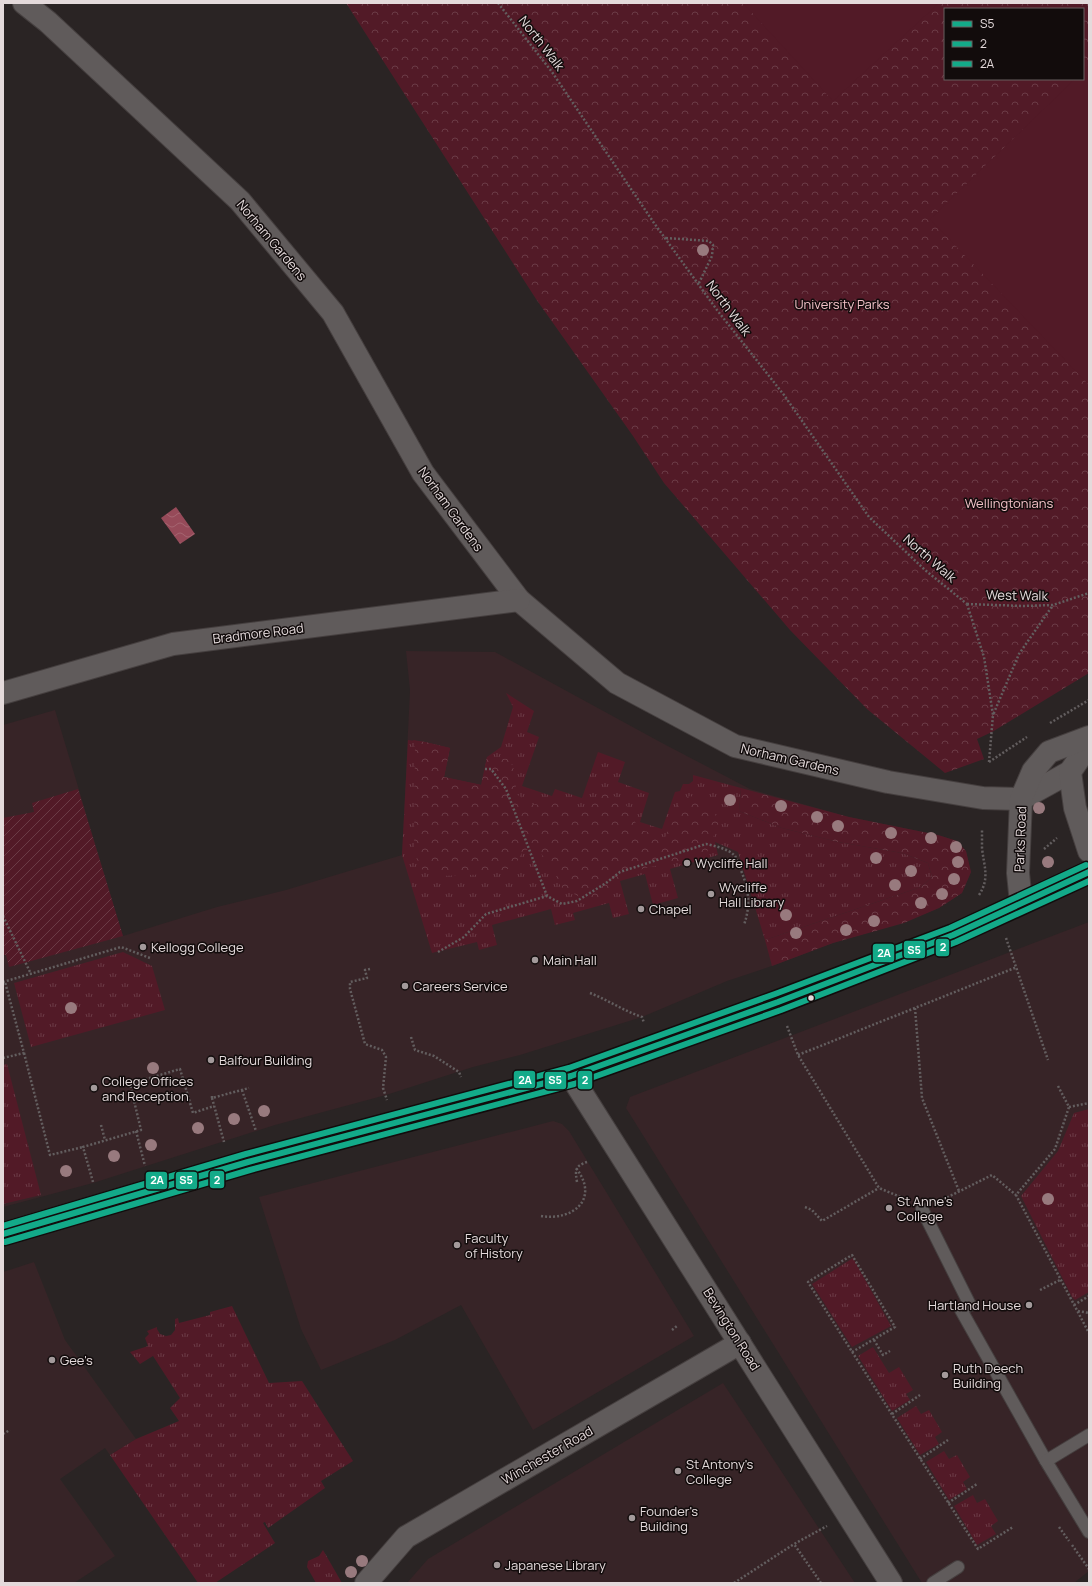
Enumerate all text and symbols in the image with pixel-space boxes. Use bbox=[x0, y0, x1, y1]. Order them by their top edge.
legend bbox=[944, 8, 1084, 80]
street label: North Walk bbox=[515, 12, 569, 75]
text: S5 bbox=[980, 15, 994, 32]
text: 2 bbox=[980, 35, 987, 52]
text: 2A bbox=[980, 55, 995, 72]
street label: Norham Gardens bbox=[233, 196, 311, 284]
street label: North Walk bbox=[702, 277, 756, 340]
park label: University Parks bbox=[794, 295, 890, 313]
street label: Norham Gardens bbox=[414, 463, 488, 555]
park label: Wellingtonians bbox=[965, 494, 1054, 512]
street label: North Walk bbox=[900, 530, 961, 587]
street label: West Walk bbox=[986, 585, 1049, 605]
street label: Bradmore Road bbox=[211, 618, 305, 648]
street label: Norham Gardens bbox=[739, 739, 841, 779]
street label: Parks Road bbox=[1010, 806, 1030, 872]
place label: Wycliffe Hall bbox=[695, 854, 768, 872]
marker: Wycliffe Hall bbox=[682, 858, 692, 868]
place label: Wycliffe Hall Library bbox=[719, 878, 784, 911]
marker: Wycliffe Hall Library bbox=[706, 889, 716, 899]
place label: Chapel bbox=[649, 900, 692, 918]
marker: Chapel bbox=[636, 904, 646, 914]
place label: Kellogg College bbox=[151, 938, 244, 956]
line badge: 2 bbox=[935, 938, 950, 957]
text: 2 bbox=[940, 939, 946, 954]
line badge: S5 bbox=[903, 940, 926, 959]
marker: Kellogg College bbox=[138, 942, 148, 952]
text: S5 bbox=[907, 942, 921, 957]
line badge: 2A bbox=[872, 943, 895, 963]
text: 2A bbox=[877, 945, 891, 960]
place label: Main Hall bbox=[543, 951, 597, 969]
marker: Main Hall bbox=[530, 955, 540, 965]
place label: Careers Service bbox=[413, 977, 508, 995]
marker: Careers Service bbox=[400, 981, 410, 991]
unlabelled marker bbox=[806, 993, 816, 1003]
place label: Balfour Building bbox=[219, 1051, 312, 1069]
marker: Balfour Building bbox=[206, 1055, 216, 1065]
line badge: 2A bbox=[513, 1070, 536, 1089]
line badge: 2 bbox=[577, 1070, 593, 1090]
line badge: S5 bbox=[544, 1071, 567, 1090]
place label: College Offices and Reception bbox=[102, 1072, 193, 1105]
text: 2A bbox=[518, 1072, 532, 1087]
text: S5 bbox=[548, 1072, 562, 1087]
text: 2 bbox=[582, 1072, 588, 1087]
marker: College Offices and Reception bbox=[89, 1083, 99, 1093]
line badge: 2 bbox=[209, 1170, 225, 1189]
line badge: 2A bbox=[145, 1171, 168, 1190]
line badge: S5 bbox=[175, 1171, 198, 1190]
text: 2A bbox=[150, 1172, 164, 1187]
text: S5 bbox=[179, 1172, 193, 1187]
text: 2 bbox=[214, 1172, 220, 1187]
place label: St Anne's College bbox=[897, 1192, 953, 1225]
marker: St Anne's College bbox=[884, 1203, 894, 1213]
place label: Faculty of History bbox=[465, 1229, 523, 1262]
marker: Faculty of History bbox=[452, 1240, 462, 1250]
street label: Bevington Road bbox=[699, 1284, 765, 1374]
place label: Hartland House bbox=[928, 1296, 1021, 1314]
marker: Hartland House bbox=[1024, 1300, 1034, 1310]
place label: Gee's bbox=[60, 1351, 93, 1369]
marker: Gee's bbox=[47, 1355, 57, 1365]
place label: Ruth Deech Building bbox=[953, 1359, 1023, 1392]
marker: Ruth Deech Building bbox=[940, 1370, 950, 1380]
street label: Winchester Road bbox=[498, 1422, 596, 1488]
place label: St Antony's College bbox=[686, 1455, 753, 1488]
marker: St Antony's College bbox=[673, 1466, 683, 1476]
place label: Founder's Building bbox=[640, 1502, 698, 1535]
marker: Founder's Building bbox=[627, 1513, 637, 1523]
place label: Japanese Library bbox=[505, 1556, 606, 1574]
marker: Japanese Library bbox=[492, 1560, 502, 1570]

